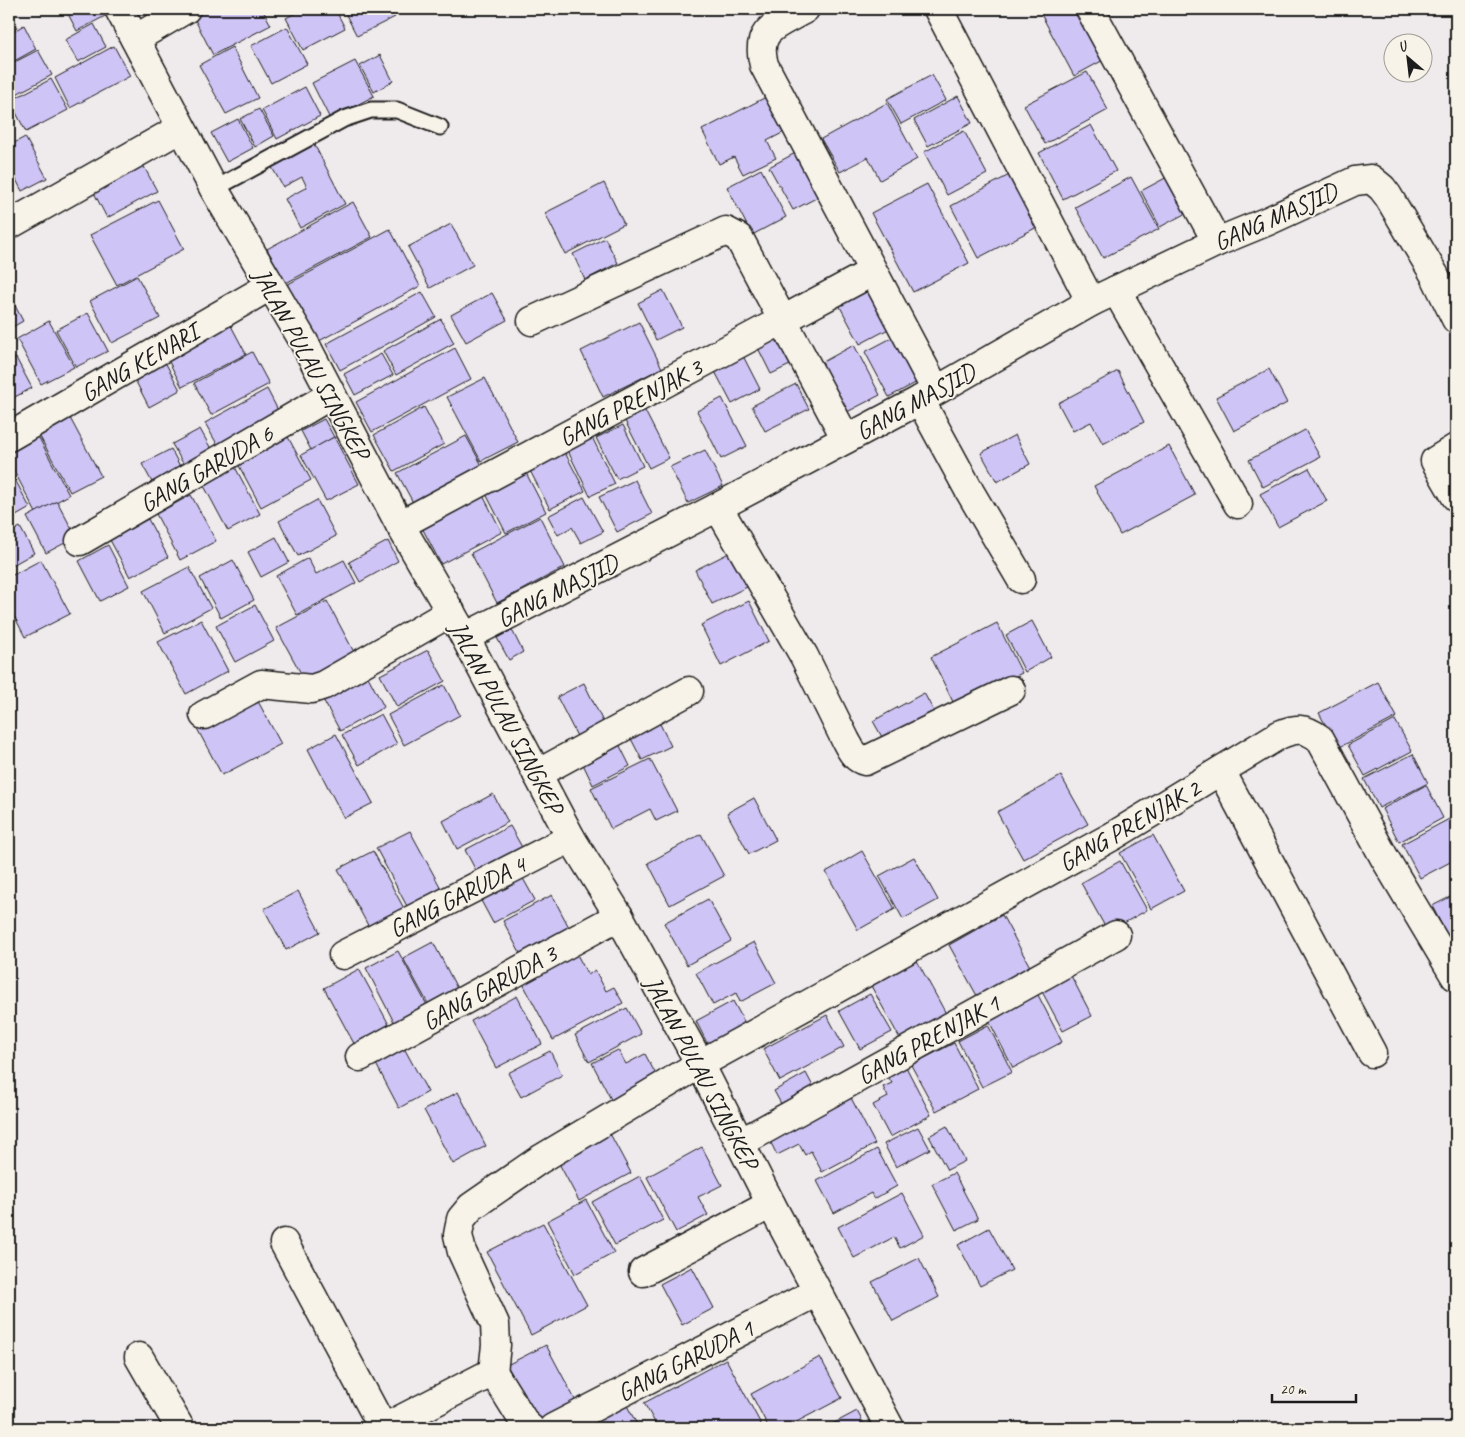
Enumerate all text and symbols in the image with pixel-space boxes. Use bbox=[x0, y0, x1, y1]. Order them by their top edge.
north arrow bbox=[1382, 32, 1432, 82]
text: U bbox=[1395, 36, 1412, 56]
street label: GANG MASJID bbox=[1209, 174, 1344, 258]
street label: JALAN PULAU SINGKEP bbox=[245, 262, 378, 467]
street label: GANG KENARI bbox=[75, 313, 209, 409]
street label: GANG PRENJAK 3 bbox=[553, 351, 709, 454]
street label: GANG MASJID bbox=[850, 355, 983, 448]
street label: GANG GARUDA 6 bbox=[134, 417, 280, 520]
street label: GANG MASJID bbox=[492, 546, 626, 635]
street label: JALAN PULAU SINGKEP bbox=[441, 615, 572, 822]
street label: GANG PRENJAK 2 bbox=[1053, 772, 1207, 879]
street label: GANG GARUDA 4 bbox=[384, 848, 534, 945]
street label: GANG GARUDA 3 bbox=[417, 937, 564, 1038]
street label: JALAN PULAU SINGKEP bbox=[636, 970, 767, 1177]
street label: GANG PRENJAK 1 bbox=[852, 987, 1007, 1092]
street label: GANG GARUDA 1 bbox=[612, 1312, 761, 1409]
scale bar bbox=[1272, 1372, 1356, 1404]
text: 20 m bbox=[1280, 1380, 1307, 1399]

